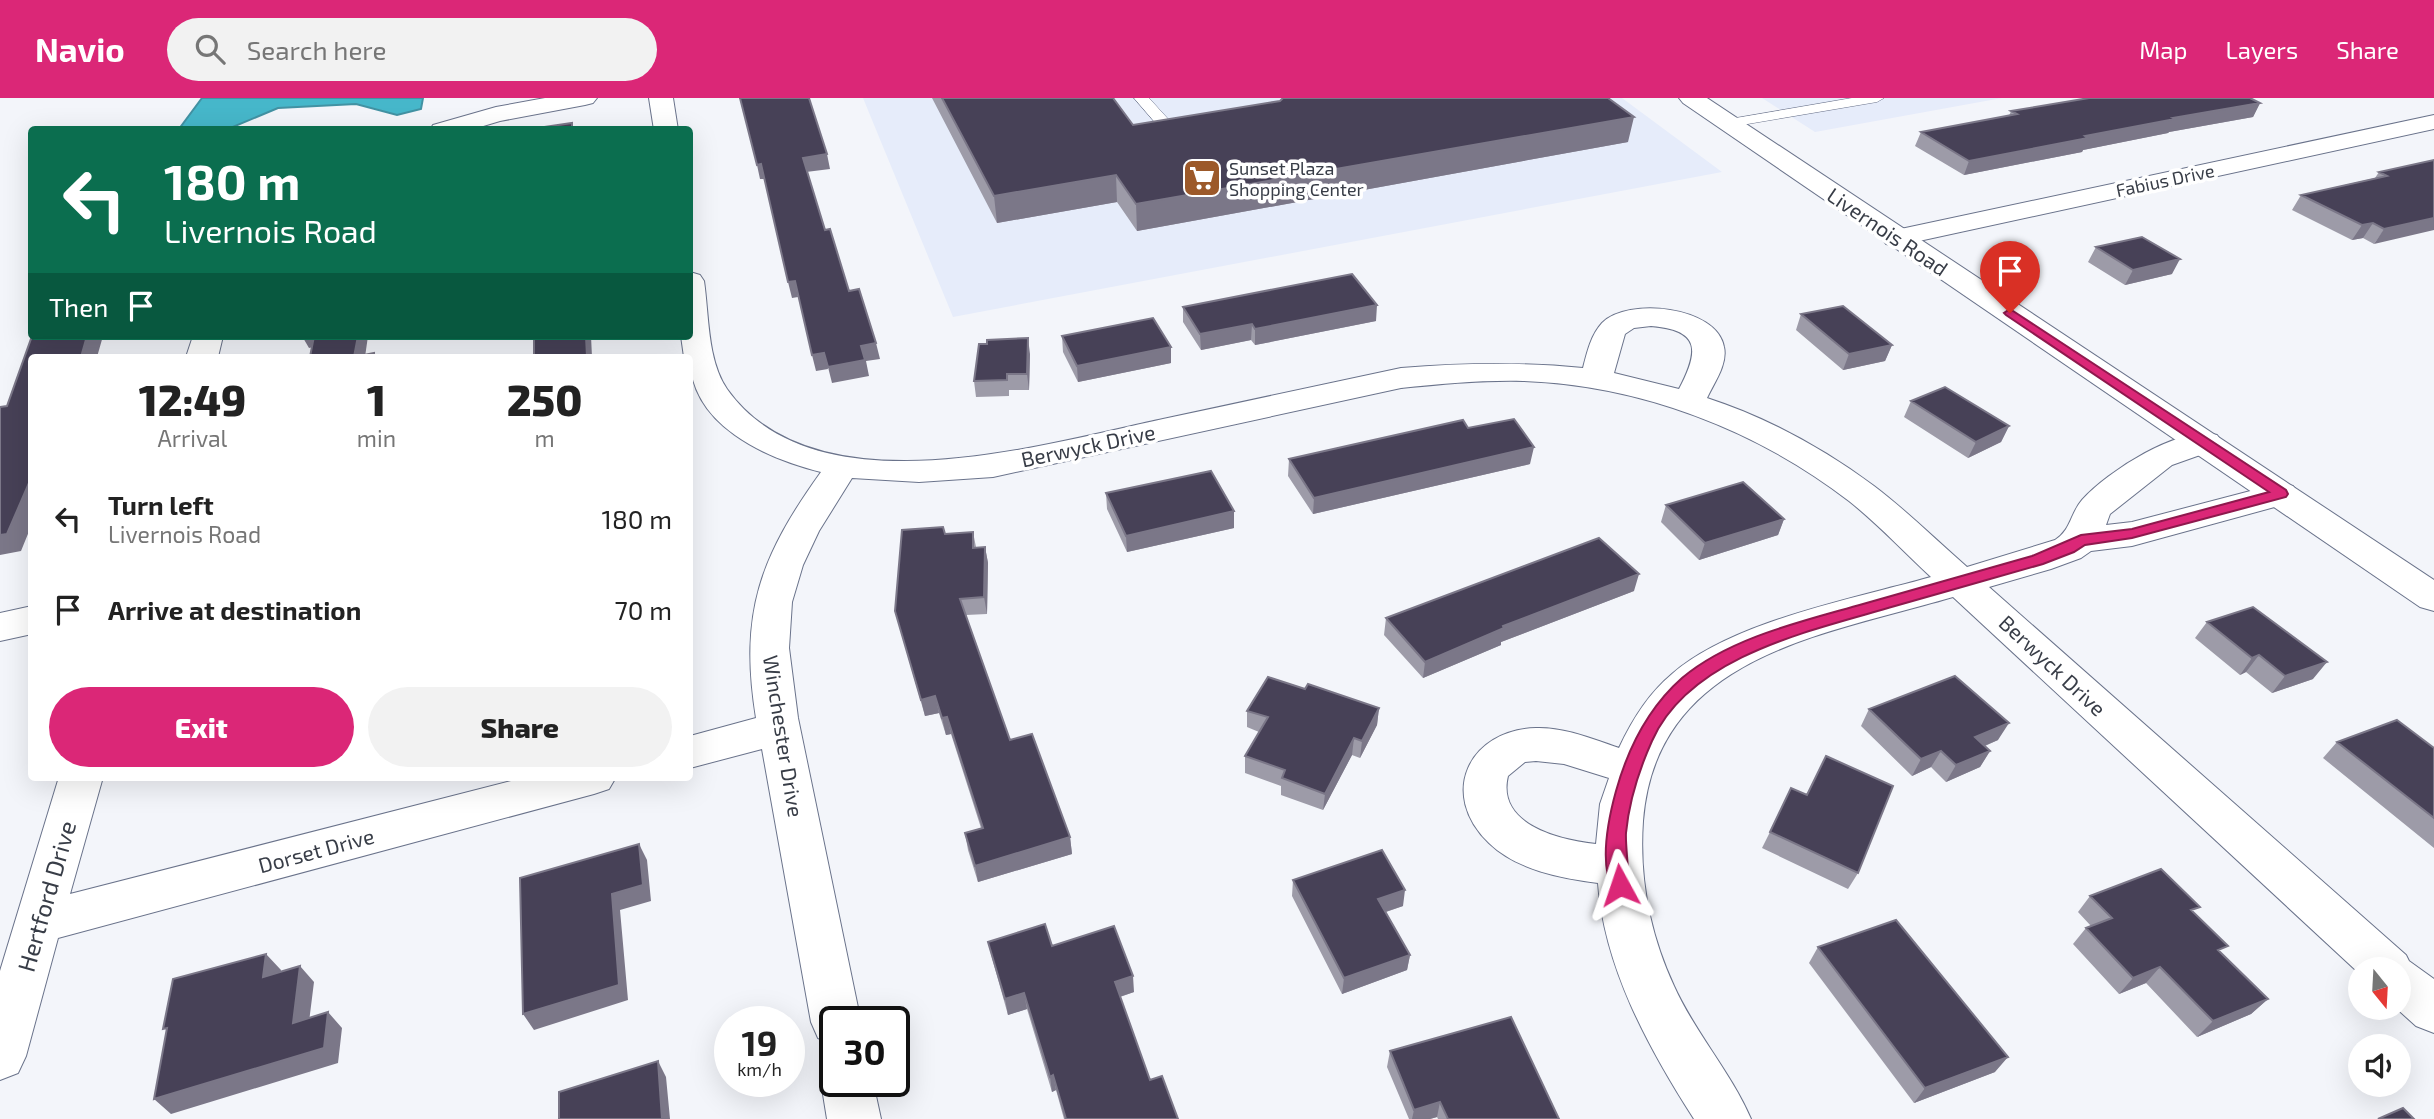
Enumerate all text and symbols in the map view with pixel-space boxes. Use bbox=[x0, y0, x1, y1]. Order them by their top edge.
search box bbox=[167, 18, 657, 81]
text: Navio bbox=[35, 29, 125, 69]
icon: search bbox=[191, 30, 229, 68]
text: Search here bbox=[247, 34, 386, 65]
text: Map bbox=[2139, 35, 2187, 64]
text: Layers bbox=[2225, 35, 2298, 64]
text: Share bbox=[2336, 35, 2399, 64]
text: 180 m bbox=[164, 151, 300, 210]
icon: left bbox=[49, 154, 140, 245]
supermarket icon: Sunset Plaza Shopping Center bbox=[1181, 157, 1223, 199]
place label: Sunset Plaza Shopping Center bbox=[1229, 157, 1364, 200]
street label: Fabius Drive bbox=[2114, 159, 2216, 201]
street label: Livernois Road bbox=[1823, 182, 1953, 280]
text: Livernois Road bbox=[164, 211, 377, 249]
pin bbox=[1980, 241, 2040, 313]
icon: arrive bbox=[1991, 252, 2029, 290]
icon: arrive bbox=[122, 287, 160, 325]
text: Then bbox=[49, 291, 108, 322]
text: 12:49 bbox=[139, 374, 246, 424]
text: 1 bbox=[367, 374, 386, 424]
text: 250 bbox=[507, 374, 582, 424]
street label: Berwyck Drive bbox=[1019, 419, 1157, 471]
text: Arrival bbox=[157, 424, 227, 452]
text: min bbox=[357, 424, 396, 452]
text: m bbox=[534, 424, 555, 452]
text: Turn left bbox=[108, 489, 214, 520]
icon: left bbox=[49, 500, 87, 538]
text: 180 m bbox=[602, 503, 672, 534]
text: Livernois Road bbox=[108, 520, 261, 548]
icon: arrive bbox=[49, 591, 87, 629]
text: Arrive at destination bbox=[108, 594, 361, 625]
text: 70 m bbox=[614, 594, 672, 625]
street label: Berwyck Drive bbox=[1995, 609, 2111, 721]
street label: Winchester Drive bbox=[759, 653, 809, 819]
button: Exit bbox=[49, 687, 354, 767]
button: Share bbox=[368, 687, 672, 767]
street label: Hertford Drive bbox=[11, 817, 81, 975]
street label: Dorset Drive bbox=[255, 823, 377, 877]
position arrow bbox=[1583, 848, 1657, 922]
north arrow bbox=[2348, 957, 2412, 1020]
map controls bbox=[2348, 957, 2411, 1097]
speed limit sign: 30 bbox=[819, 1006, 910, 1097]
text: 19 bbox=[742, 1021, 777, 1063]
button: sound bbox=[2348, 1034, 2411, 1097]
text: km/h bbox=[737, 1058, 782, 1080]

